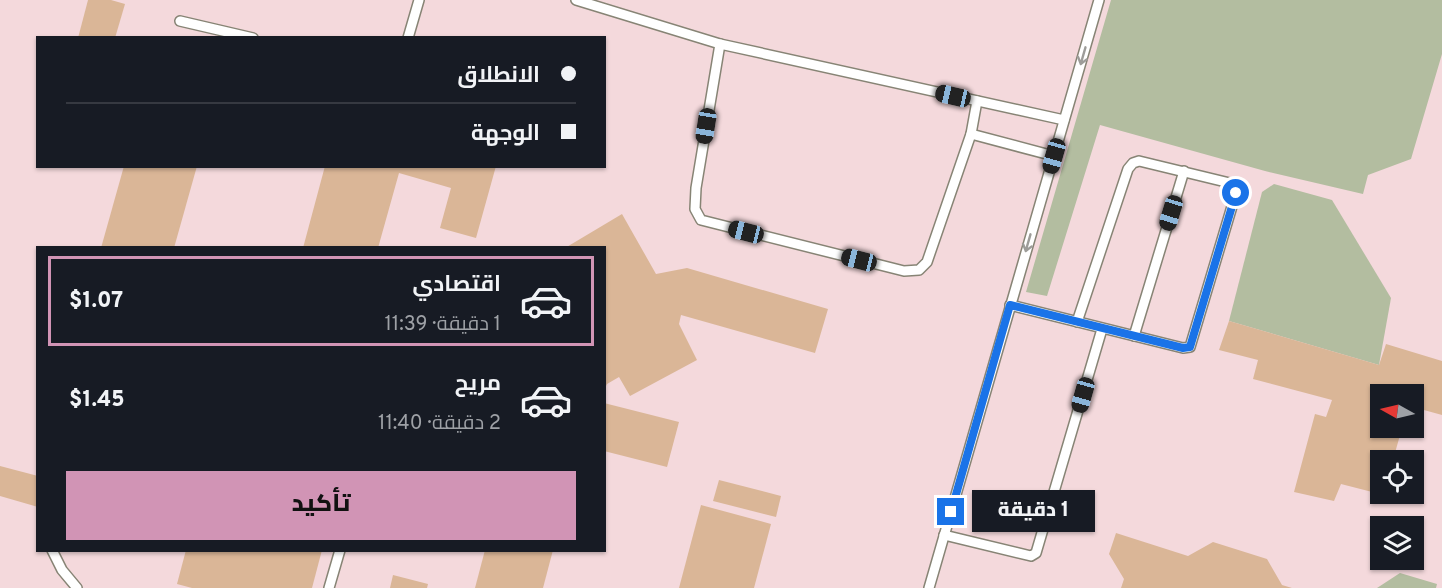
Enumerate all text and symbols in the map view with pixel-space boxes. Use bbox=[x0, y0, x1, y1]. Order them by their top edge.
one-way arrow bbox=[1077, 46, 1088, 65]
text: الانطلاق bbox=[457, 63, 540, 90]
car bbox=[933, 83, 973, 109]
car bbox=[694, 107, 718, 145]
text: الوجهة bbox=[471, 121, 540, 148]
car bbox=[1040, 136, 1068, 176]
route start bbox=[1222, 179, 1249, 206]
car bbox=[1157, 193, 1185, 233]
car bbox=[726, 219, 766, 245]
one-way arrow bbox=[1022, 233, 1033, 252]
car bbox=[839, 247, 879, 273]
text: اقتصادي bbox=[412, 272, 501, 299]
icon: car bbox=[519, 274, 573, 328]
text: $1.07 bbox=[69, 288, 123, 315]
text: 1 دقيقة · 11:39 bbox=[384, 312, 501, 338]
text: مريح bbox=[455, 371, 501, 398]
icon: car bbox=[519, 373, 573, 427]
car bbox=[1069, 375, 1097, 415]
north arrow bbox=[1370, 384, 1424, 438]
map controls bbox=[1370, 384, 1424, 570]
text: $1.45 bbox=[69, 387, 125, 414]
text: 2 دقيقة · 11:40 bbox=[378, 411, 501, 437]
button: locate bbox=[1370, 450, 1424, 504]
button: تأكيد bbox=[66, 471, 576, 540]
callout: 1 دقيقة bbox=[972, 491, 1095, 533]
route end bbox=[937, 498, 964, 525]
text: 1 دقيقة bbox=[998, 498, 1069, 524]
button: layers bbox=[1370, 516, 1424, 570]

